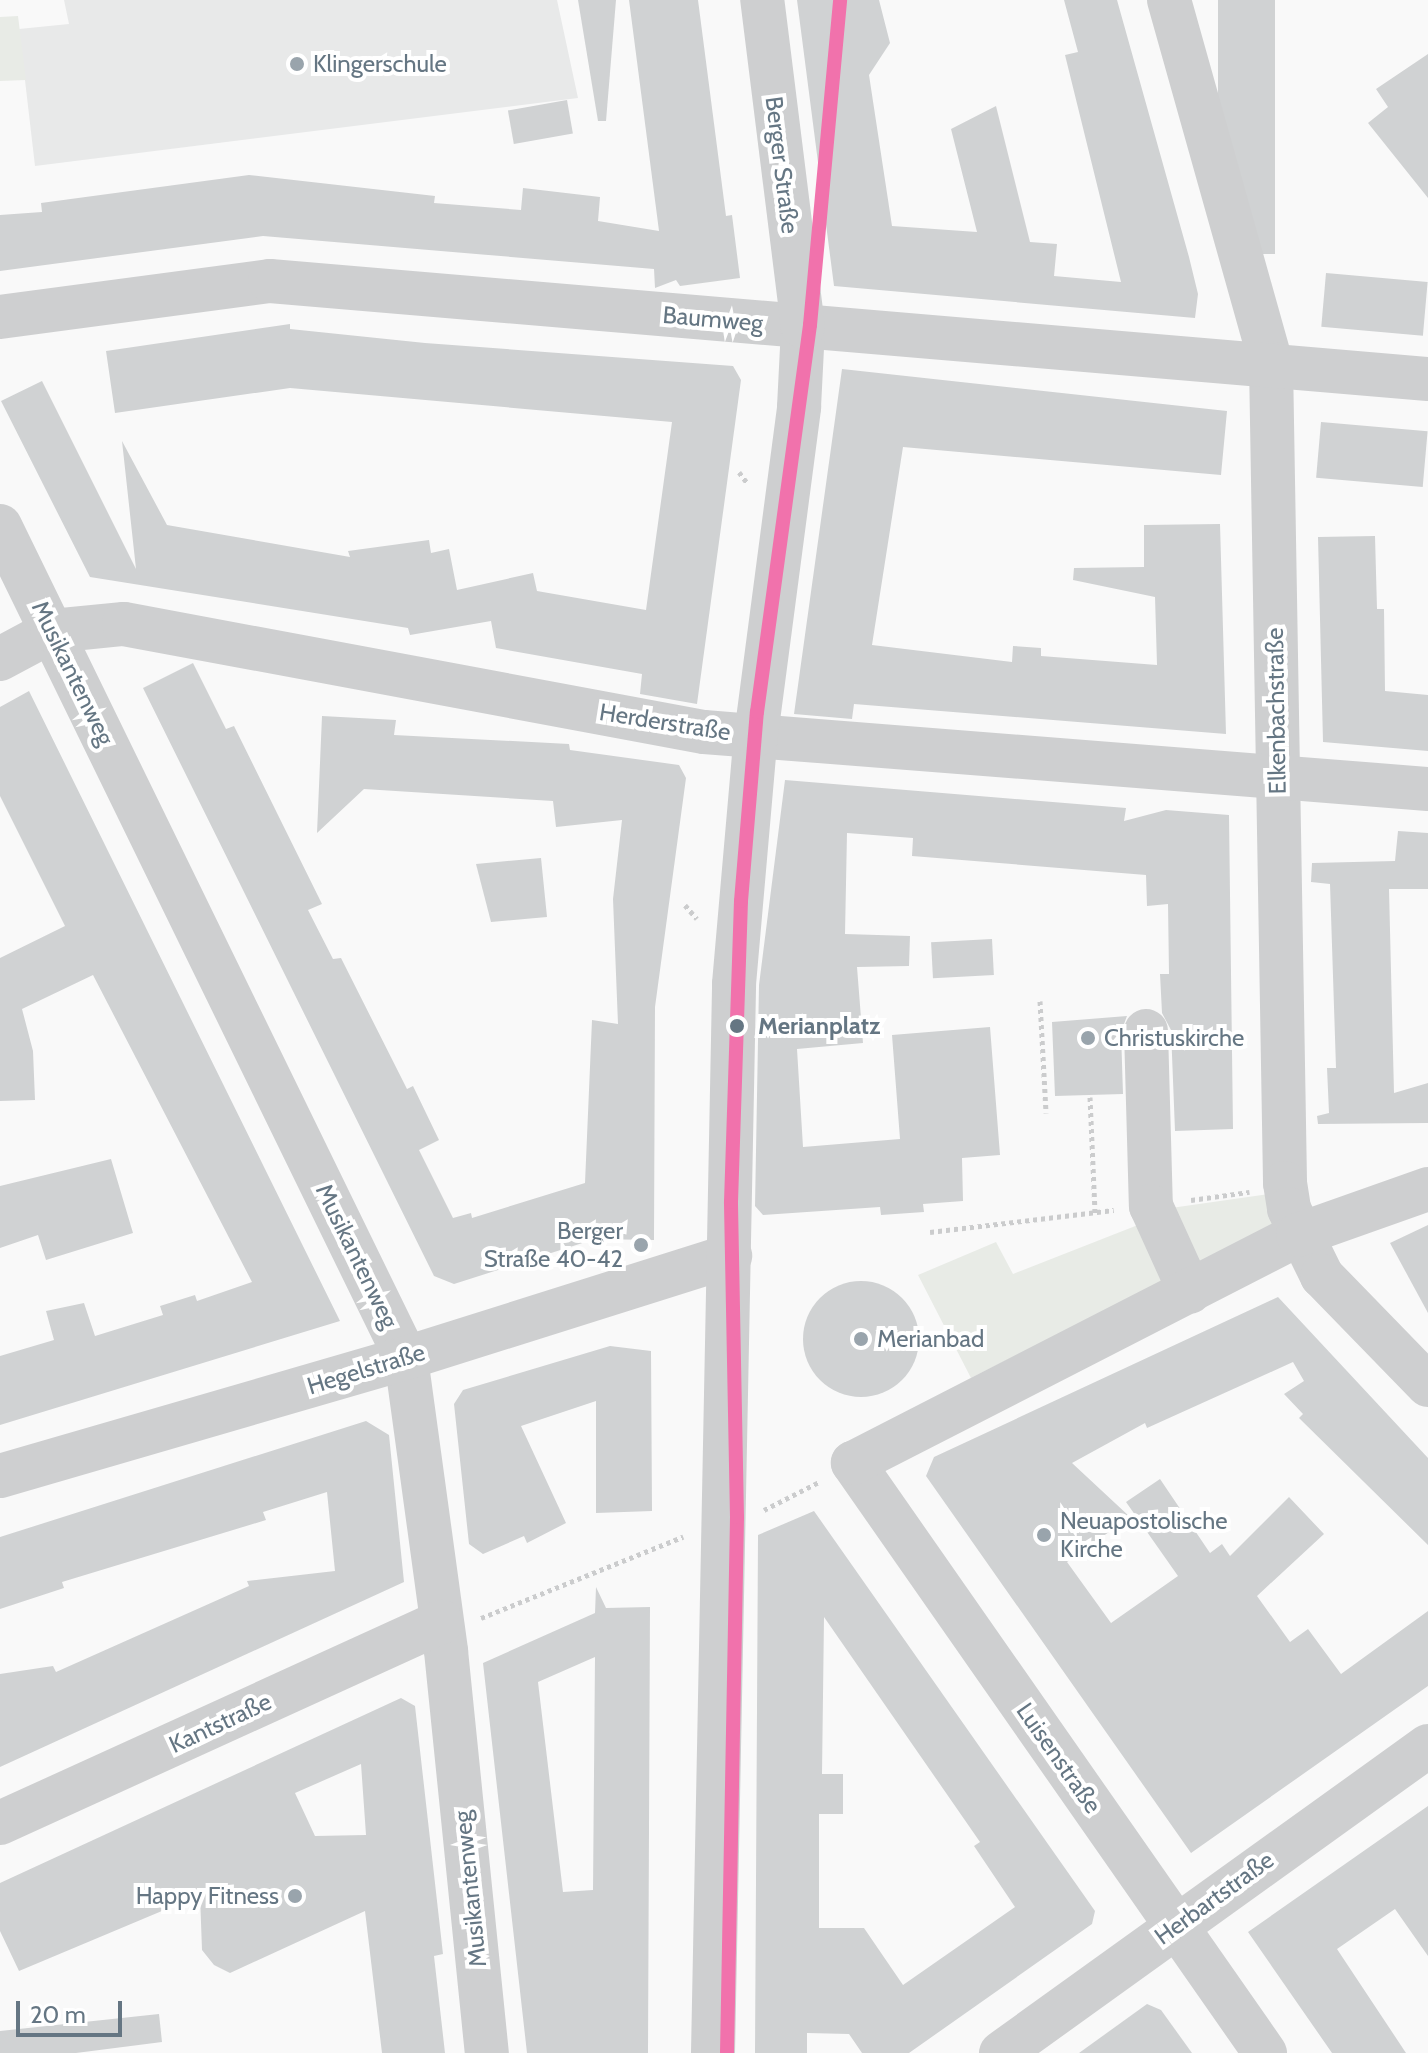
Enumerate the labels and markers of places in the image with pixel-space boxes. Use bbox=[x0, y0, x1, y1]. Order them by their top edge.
place label: Klingerschule bbox=[313, 50, 447, 78]
marker: Klingerschule bbox=[288, 55, 306, 73]
marker: Merianplatz bbox=[723, 1012, 751, 1040]
place label: Merianplatz bbox=[758, 1012, 880, 1040]
place label: Christuskirche bbox=[1104, 1024, 1244, 1052]
marker: Christuskirche bbox=[1079, 1029, 1097, 1047]
place label: Berger Straße 40-42 bbox=[484, 1217, 623, 1273]
marker: Berger Straße 40-42 bbox=[630, 1234, 652, 1256]
place label: Merianbad bbox=[877, 1325, 984, 1353]
marker: Merianbad bbox=[852, 1330, 870, 1348]
place label: Neuapostolische Kirche bbox=[1060, 1507, 1228, 1563]
marker: Neuapostolische Kirche bbox=[1035, 1526, 1053, 1544]
place label: Happy Fitness bbox=[136, 1882, 279, 1910]
marker: Happy Fitness bbox=[286, 1887, 304, 1905]

